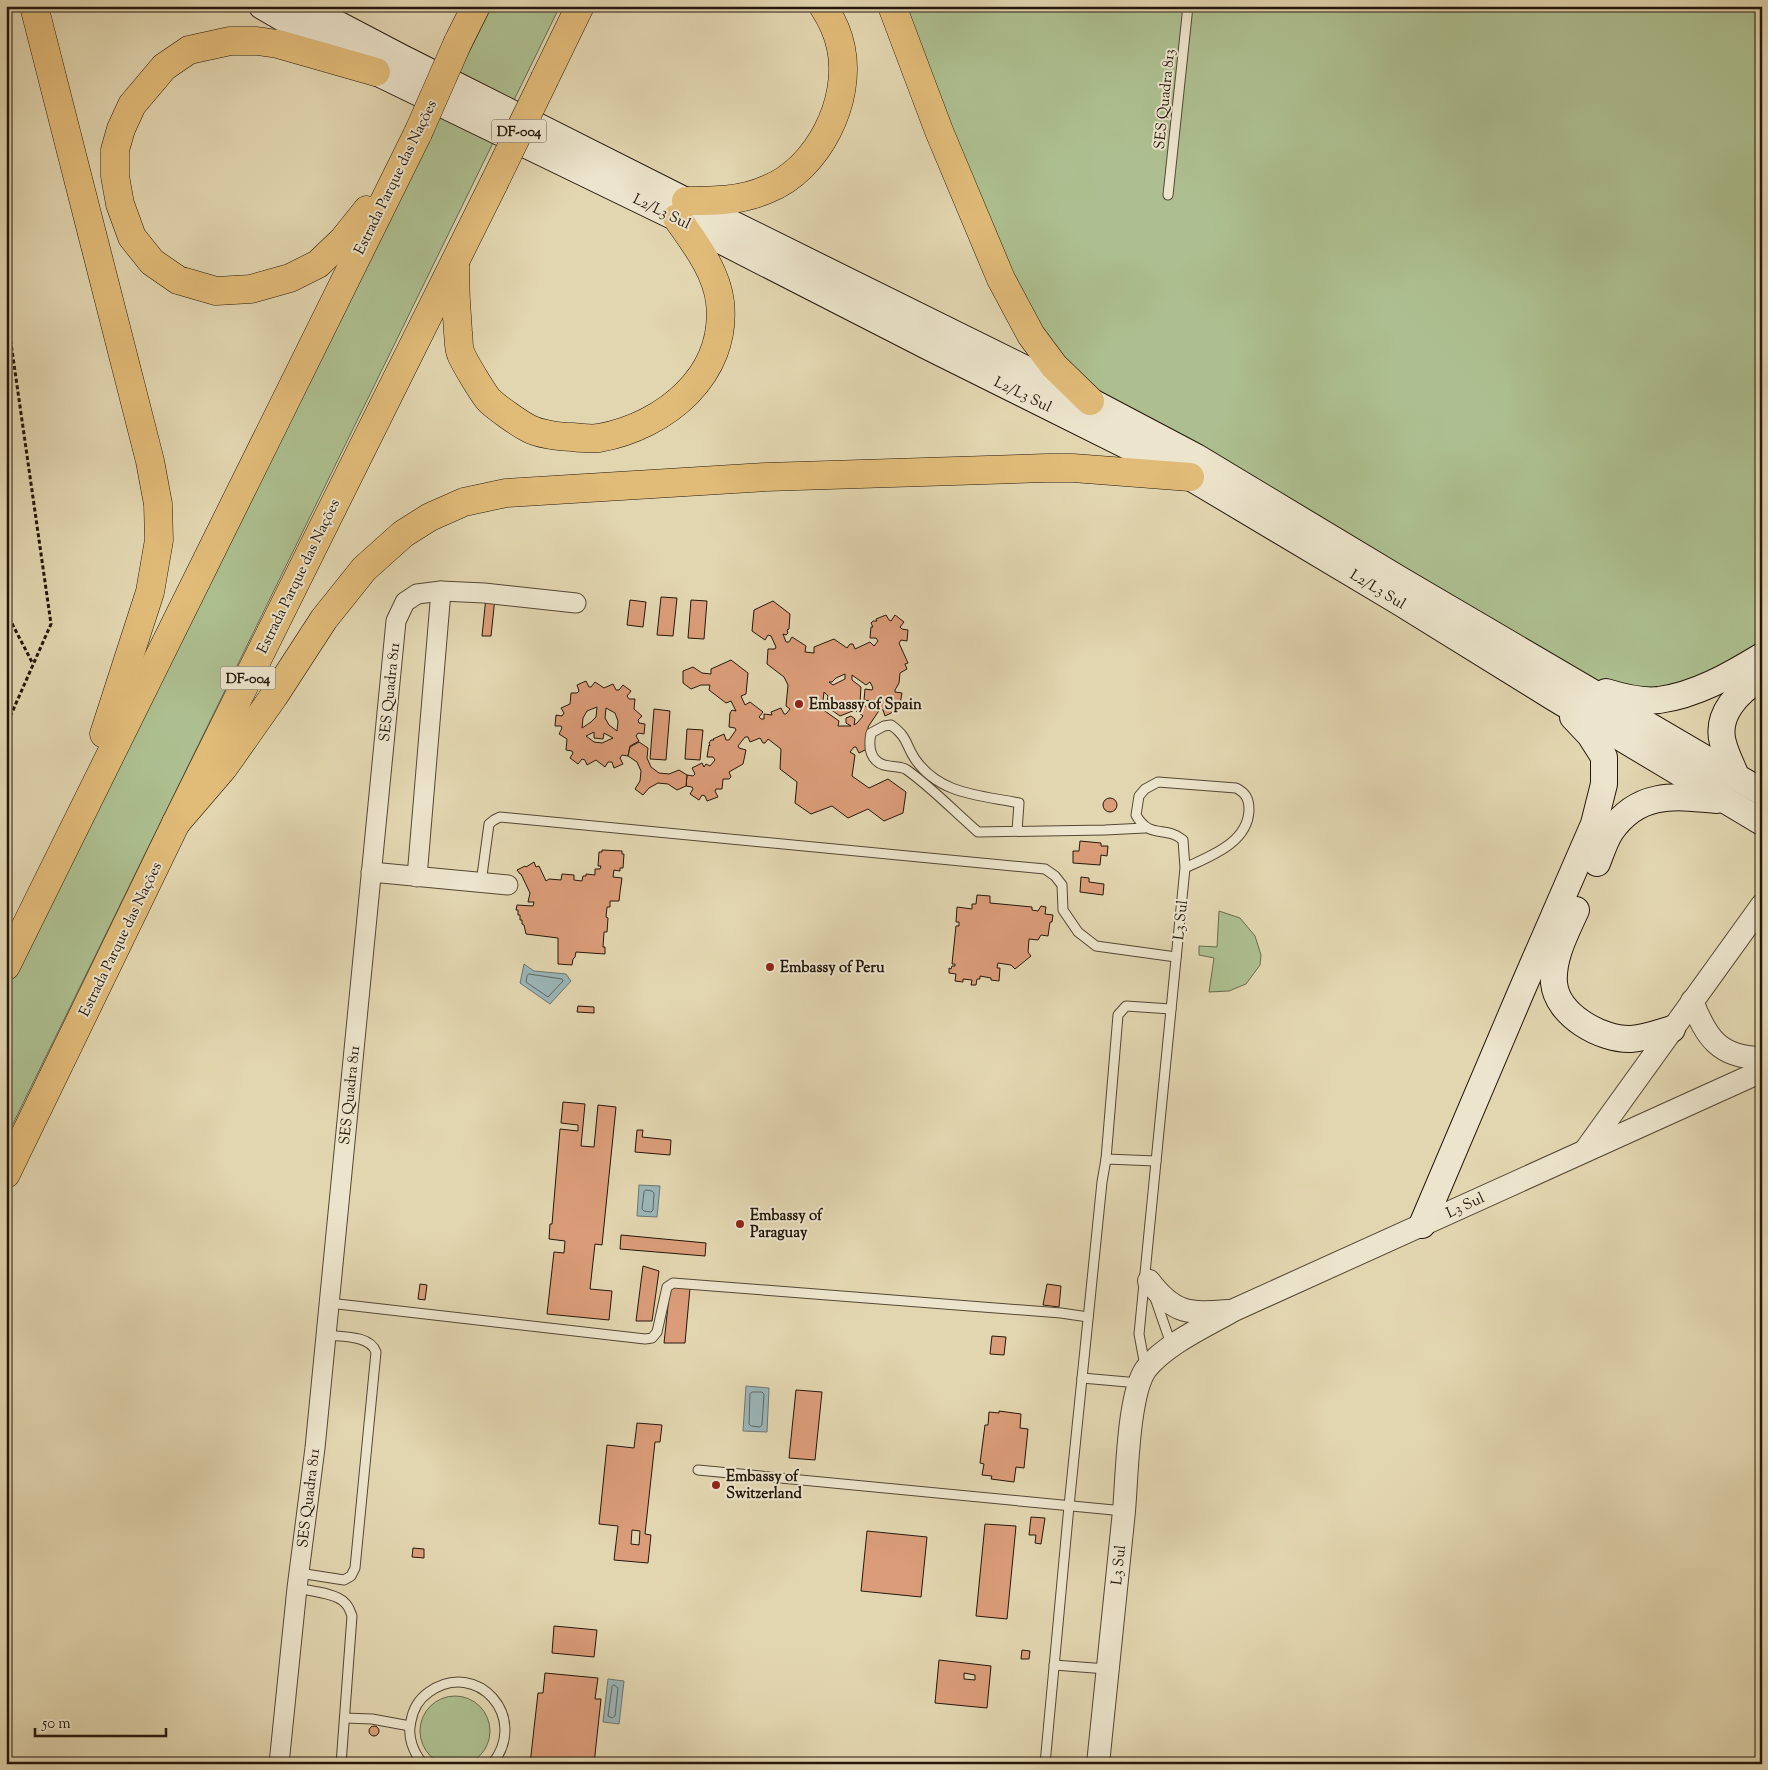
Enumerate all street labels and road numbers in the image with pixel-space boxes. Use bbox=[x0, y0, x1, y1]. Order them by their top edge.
street label: SES Quadra 813 bbox=[1150, 48, 1181, 150]
street label: Estrada Parque das Nações bbox=[350, 97, 443, 258]
road number: DF-004 bbox=[492, 120, 546, 142]
street label: L2/L3 Sul bbox=[629, 189, 694, 235]
street label: L2/L3 Sul bbox=[990, 372, 1055, 418]
street label: Estrada Parque das Nações bbox=[253, 496, 346, 657]
street label: L2/L3 Sul bbox=[1345, 565, 1409, 615]
street label: SES Quadra 811 bbox=[375, 641, 406, 743]
road number: DF-004 bbox=[220, 666, 276, 690]
street label: Estrada Parque das Nações bbox=[75, 859, 168, 1020]
street label: L3 Sul bbox=[1169, 899, 1194, 941]
street label: SES Quadra 811 bbox=[335, 1044, 366, 1146]
street label: L3 Sul bbox=[1443, 1188, 1488, 1224]
street label: SES Quadra 811 bbox=[293, 1447, 326, 1549]
street label: L3 Sul bbox=[1107, 1544, 1132, 1586]

